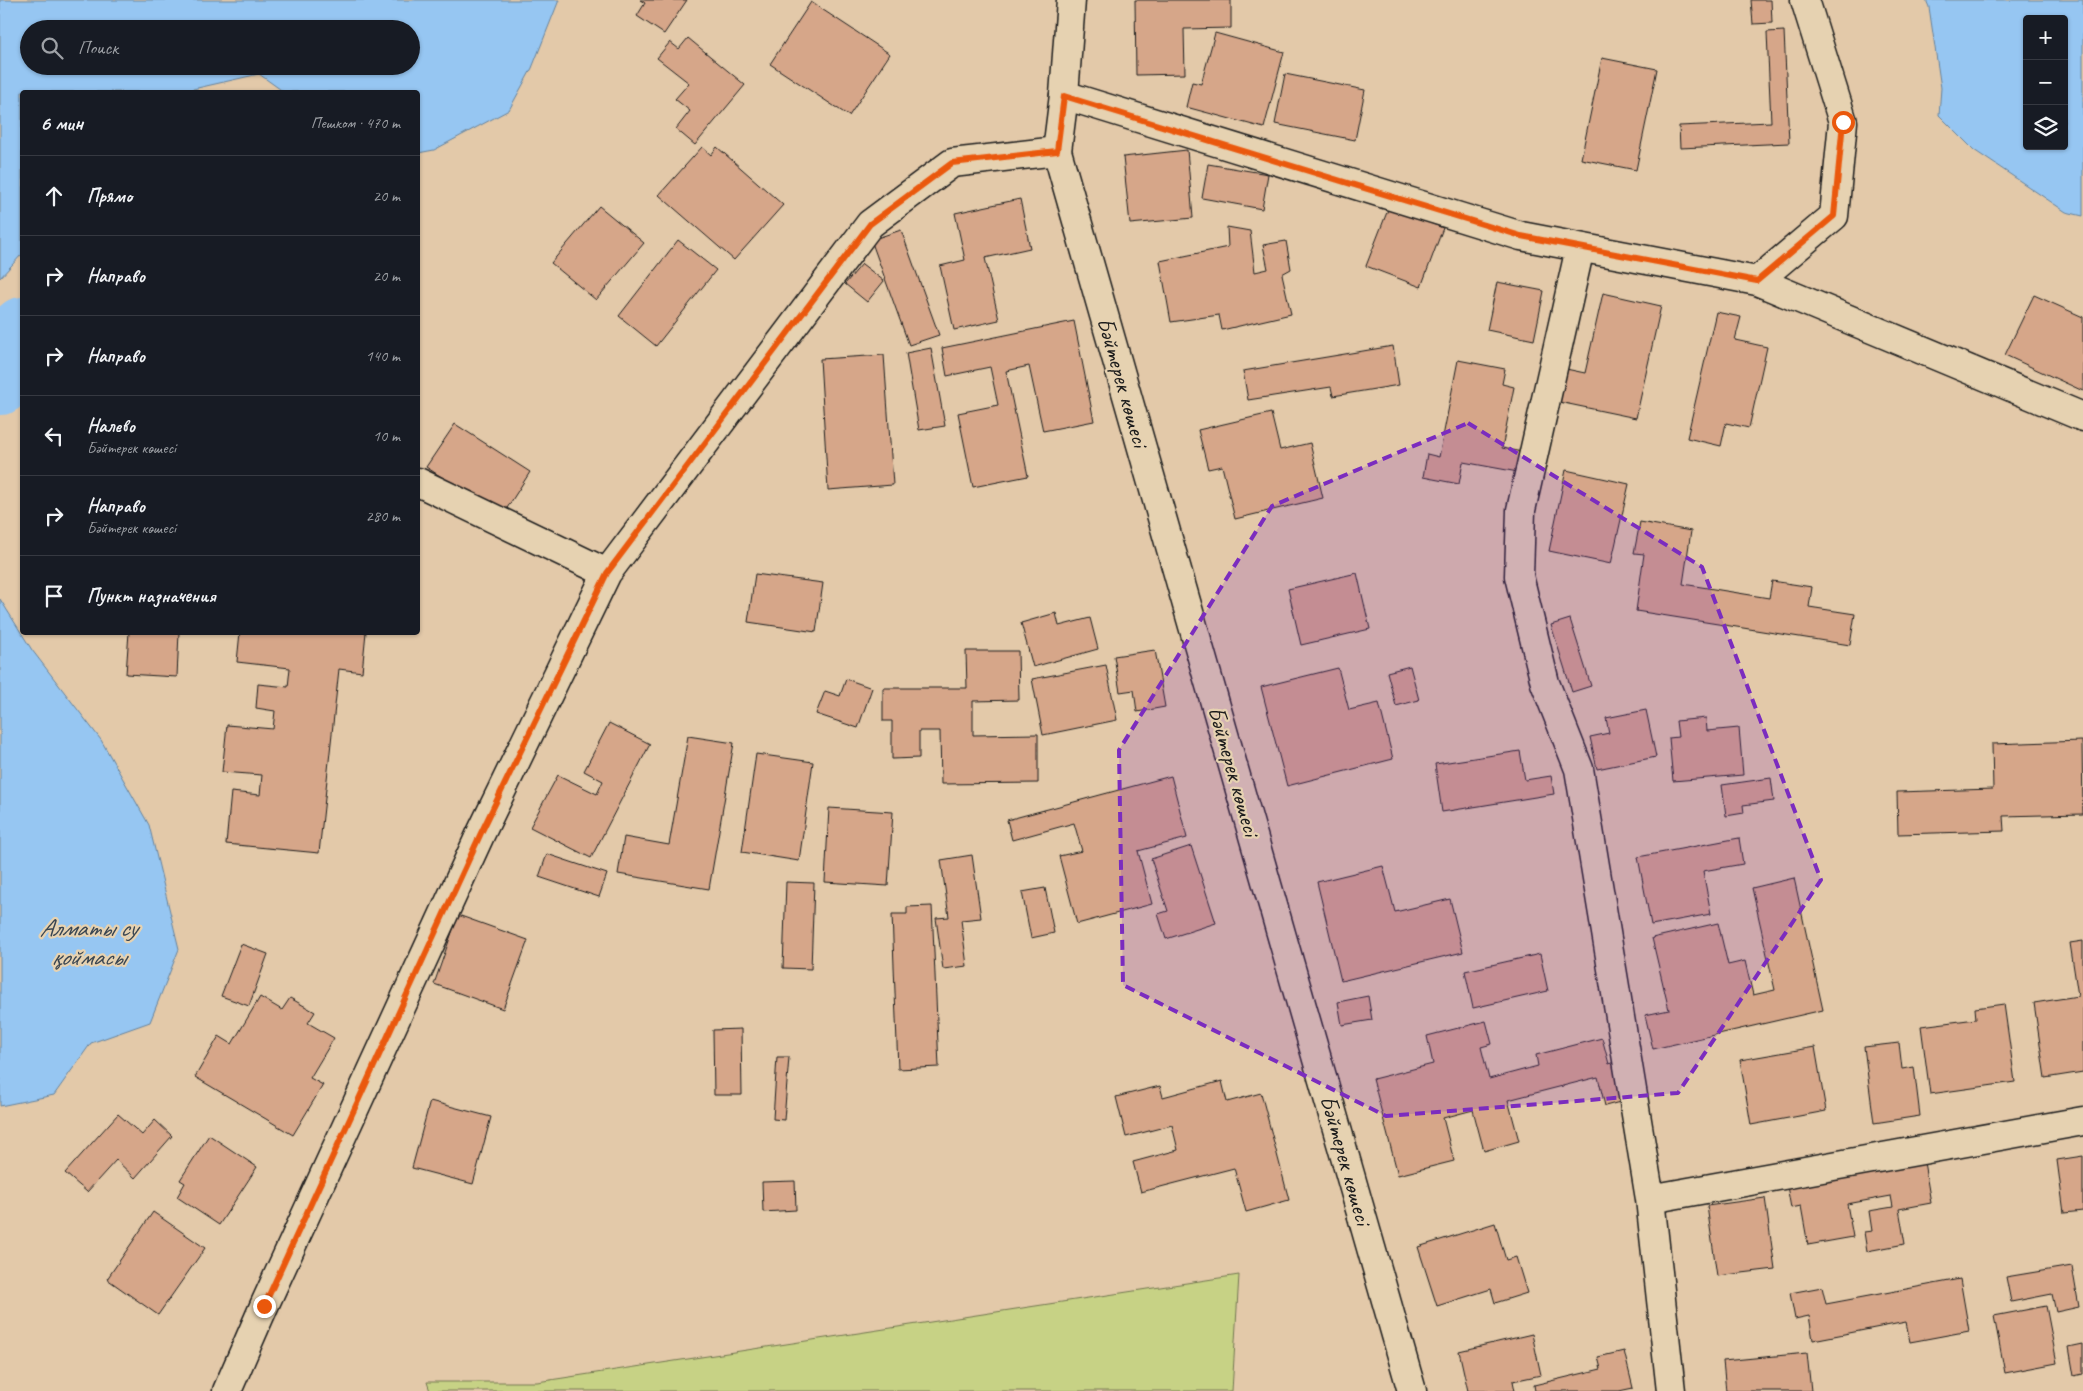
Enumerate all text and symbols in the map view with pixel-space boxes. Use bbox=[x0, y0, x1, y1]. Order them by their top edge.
map controls bbox=[2023, 15, 2068, 150]
button: + bbox=[2023, 15, 2068, 60]
search box bbox=[20, 20, 420, 75]
icon: search bbox=[38, 34, 66, 62]
text: Поиск bbox=[78, 36, 118, 60]
button: − bbox=[2023, 60, 2068, 105]
button: layers bbox=[2023, 105, 2068, 150]
text: 6 мин bbox=[40, 110, 83, 136]
route start bbox=[1832, 111, 1855, 134]
text: Пешком · 470 m bbox=[311, 113, 400, 133]
icon: ahead bbox=[40, 182, 68, 210]
text: Прямо bbox=[87, 184, 132, 208]
text: 20 m bbox=[373, 186, 400, 206]
icon: right bbox=[40, 262, 68, 290]
text: Направо bbox=[87, 264, 145, 288]
text: 20 m bbox=[373, 266, 400, 286]
street label: Бәйтерек көшесі bbox=[1090, 314, 1157, 453]
icon: right bbox=[40, 342, 68, 370]
text: Направо bbox=[87, 344, 145, 368]
text: 140 m bbox=[366, 346, 400, 366]
text: Налево bbox=[87, 414, 135, 438]
icon: left bbox=[40, 422, 68, 450]
text: 10 m bbox=[373, 426, 400, 446]
text: Бәйтерек көшесі bbox=[87, 438, 176, 458]
text: Направо bbox=[87, 494, 145, 518]
icon: right bbox=[40, 502, 68, 530]
text: 280 m bbox=[366, 506, 400, 526]
text: Бәйтерек көшесі bbox=[87, 518, 176, 538]
icon: arrive bbox=[40, 582, 68, 610]
text: Пункт назначения bbox=[87, 584, 216, 608]
street label: Бәйтерек көшесі bbox=[1201, 703, 1268, 842]
water label: Алматы су қоймасы bbox=[40, 912, 141, 973]
street label: Бәйтерек көшесі bbox=[1313, 1092, 1380, 1231]
route end bbox=[253, 1295, 276, 1318]

